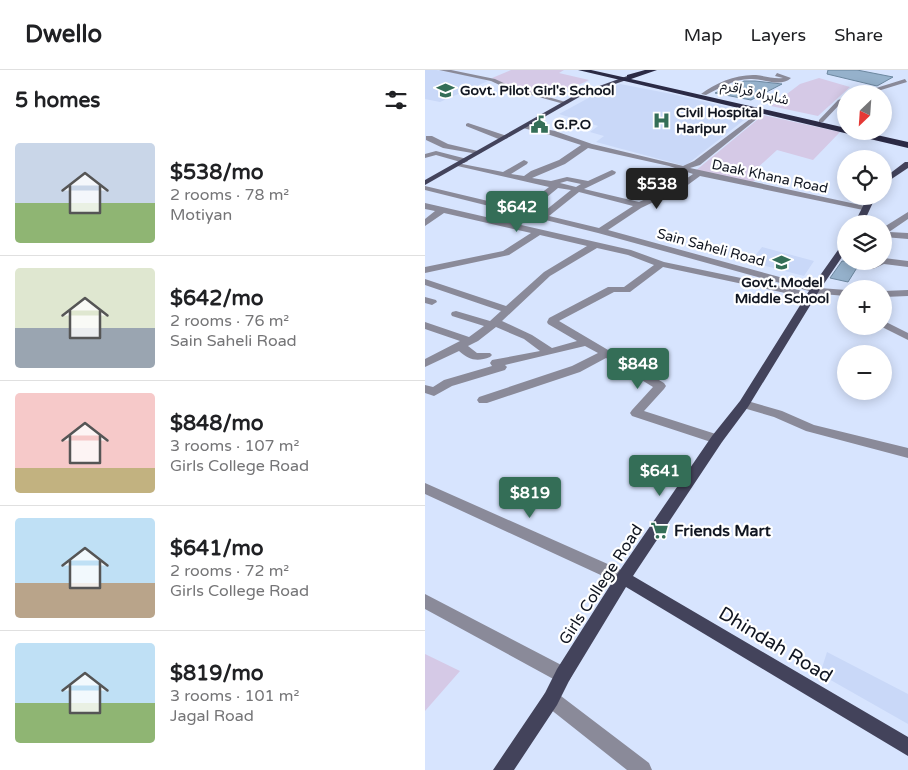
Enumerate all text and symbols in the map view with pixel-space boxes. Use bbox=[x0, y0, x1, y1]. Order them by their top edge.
text: Dwello bbox=[25, 20, 102, 49]
text: Map bbox=[684, 24, 723, 46]
text: Layers bbox=[751, 24, 806, 46]
text: Share bbox=[834, 24, 883, 46]
street label: شاہراہ قراقرم bbox=[719, 76, 791, 111]
school or university icon: Govt. Pilot Girl's School bbox=[436, 80, 456, 100]
place label: Govt. Pilot Girl's School bbox=[460, 82, 615, 99]
north arrow bbox=[837, 85, 893, 140]
map controls bbox=[837, 85, 892, 400]
icon: filters bbox=[382, 86, 410, 114]
text: 5 homes bbox=[15, 88, 100, 113]
place label: Civil Hospital Haripur bbox=[676, 104, 762, 137]
hospital icon: Civil Hospital Haripur bbox=[652, 110, 672, 130]
public building icon: G.P.O bbox=[530, 114, 550, 134]
place label: G.P.O bbox=[554, 116, 591, 133]
button: locate bbox=[837, 150, 892, 205]
street label: Daak Khana Road bbox=[710, 156, 830, 197]
text: $538/mo bbox=[170, 160, 264, 185]
icon: home bbox=[55, 163, 115, 223]
pin: $538 bbox=[627, 168, 687, 210]
text: $538 bbox=[637, 174, 677, 194]
text: 2 rooms · 78 m² bbox=[170, 185, 289, 205]
pin: $642 bbox=[487, 190, 547, 233]
text: $642 bbox=[497, 197, 537, 217]
text: Motiyan bbox=[170, 205, 232, 225]
button: layers bbox=[837, 215, 892, 270]
street label: Sain Saheli Road bbox=[655, 225, 767, 270]
school or university icon: Govt. Model Middle School bbox=[772, 252, 792, 272]
place label: Govt. Model Middle School bbox=[735, 274, 829, 307]
button: + bbox=[837, 280, 892, 335]
text: $642/mo bbox=[170, 286, 264, 311]
icon: home bbox=[55, 288, 115, 348]
text: 2 rooms · 76 m² bbox=[170, 311, 289, 331]
text: Sain Saheli Road bbox=[170, 331, 297, 351]
button: − bbox=[837, 345, 892, 400]
pin: $848 bbox=[608, 348, 668, 390]
text: $848 bbox=[618, 354, 658, 374]
text: $848/mo bbox=[170, 411, 264, 436]
icon: home bbox=[55, 413, 115, 473]
text: 3 rooms · 107 m² bbox=[170, 436, 299, 456]
pin: $641 bbox=[630, 454, 690, 497]
text: Girls College Road bbox=[170, 456, 309, 476]
text: $641 bbox=[640, 461, 680, 481]
pin: $819 bbox=[500, 476, 560, 519]
text: $819 bbox=[510, 483, 550, 503]
supermarket icon: Friends Mart bbox=[650, 520, 670, 540]
street label: Girls College Road bbox=[555, 521, 647, 648]
place label: Friends Mart bbox=[674, 521, 772, 541]
text: $641/mo bbox=[170, 536, 264, 561]
icon: home bbox=[55, 538, 115, 598]
text: 2 rooms · 72 m² bbox=[170, 561, 289, 581]
text: Girls College Road bbox=[170, 581, 309, 601]
street label: Dhindah Road bbox=[715, 602, 836, 687]
text: $819/mo bbox=[170, 661, 264, 686]
icon: home bbox=[55, 663, 115, 723]
text: 3 rooms · 101 m² bbox=[170, 686, 299, 706]
text: Jagal Road bbox=[170, 706, 254, 726]

